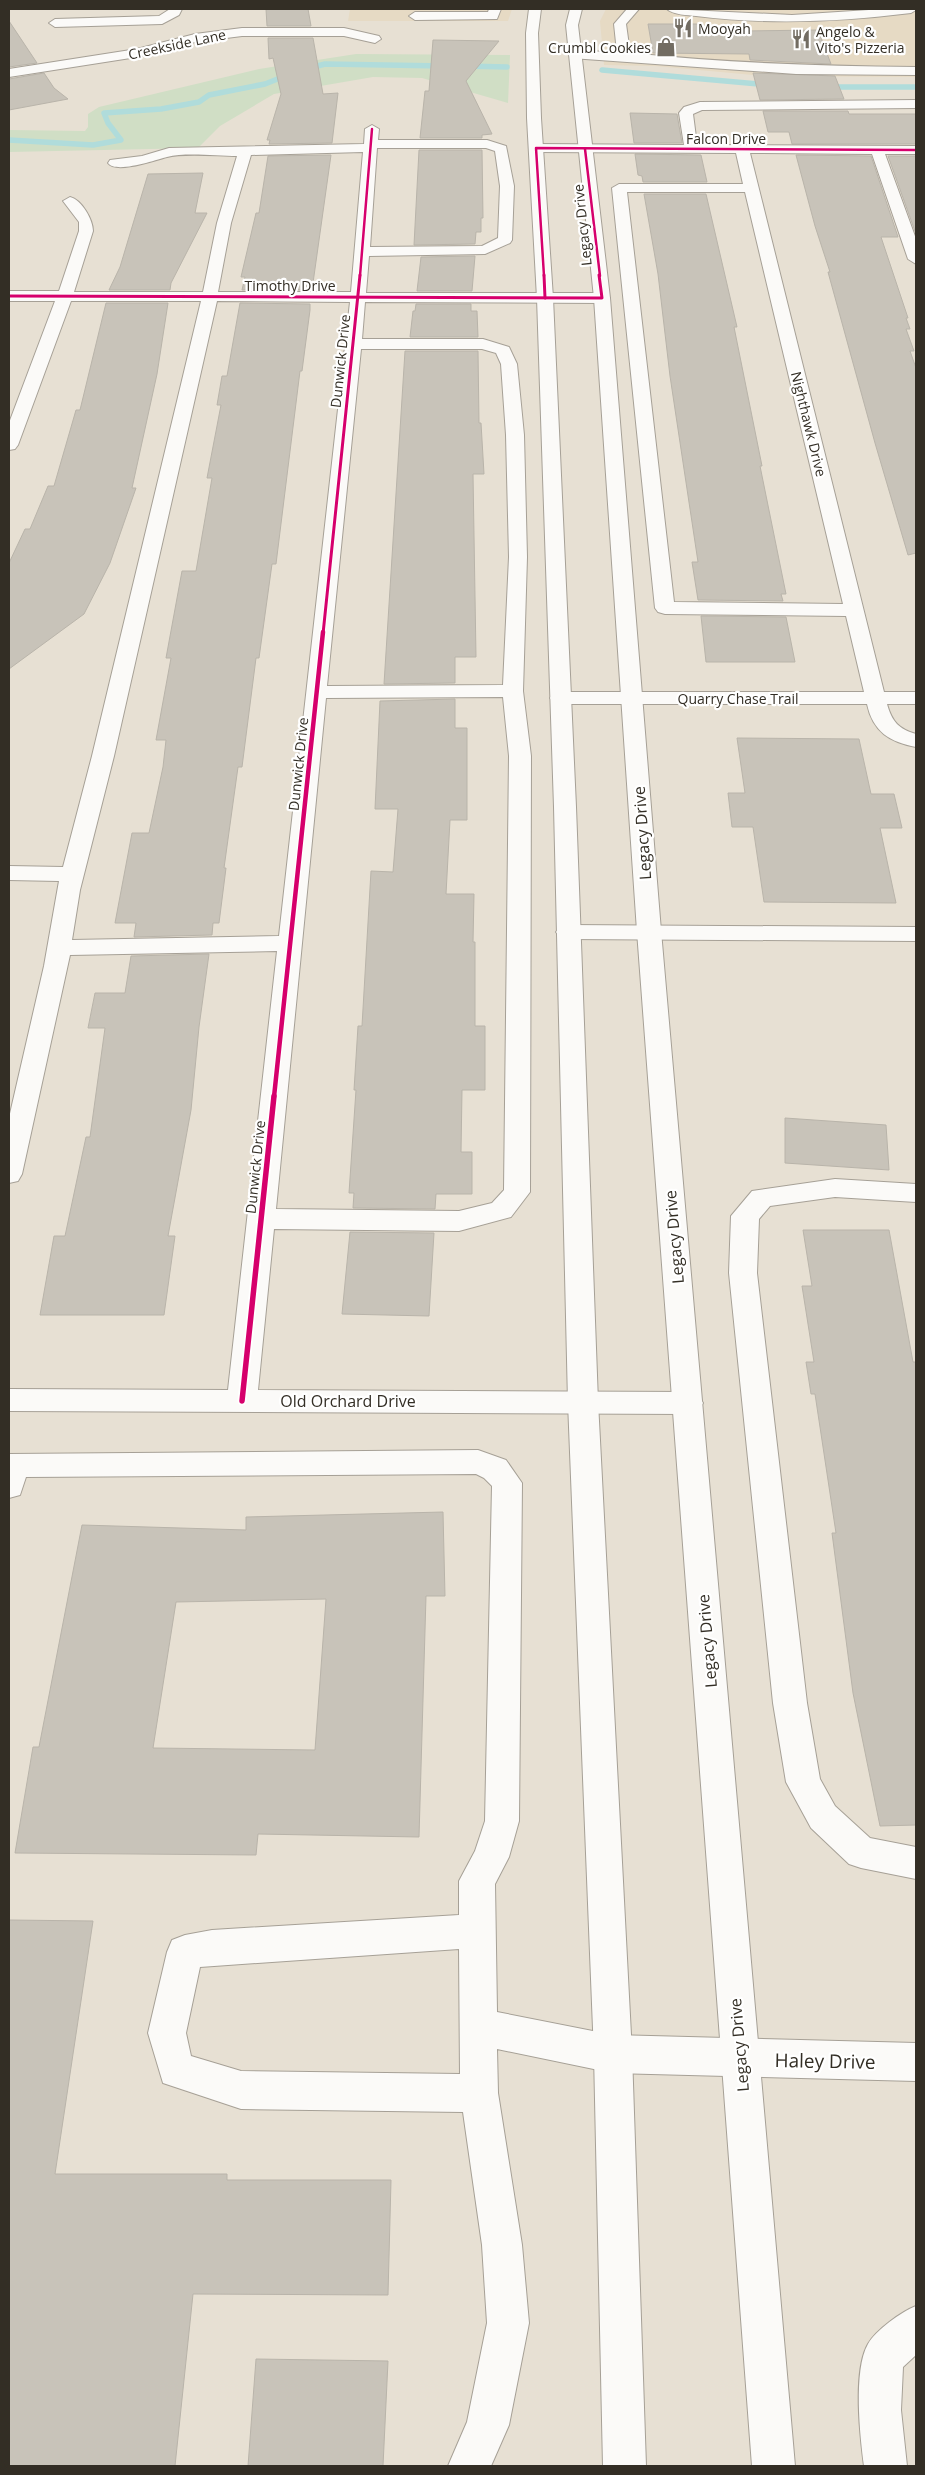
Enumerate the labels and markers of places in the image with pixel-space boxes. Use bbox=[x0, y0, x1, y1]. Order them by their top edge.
restaurant icon: Mooyah bbox=[672, 17, 694, 39]
place label: Mooyah bbox=[698, 19, 751, 38]
place label: Angelo & Vito's Pizzeria bbox=[816, 22, 905, 57]
restaurant icon: Angelo & Vito's Pizzeria bbox=[790, 28, 812, 50]
shop icon: Crumbl Cookies bbox=[655, 36, 677, 58]
place label: Crumbl Cookies bbox=[548, 38, 651, 57]

